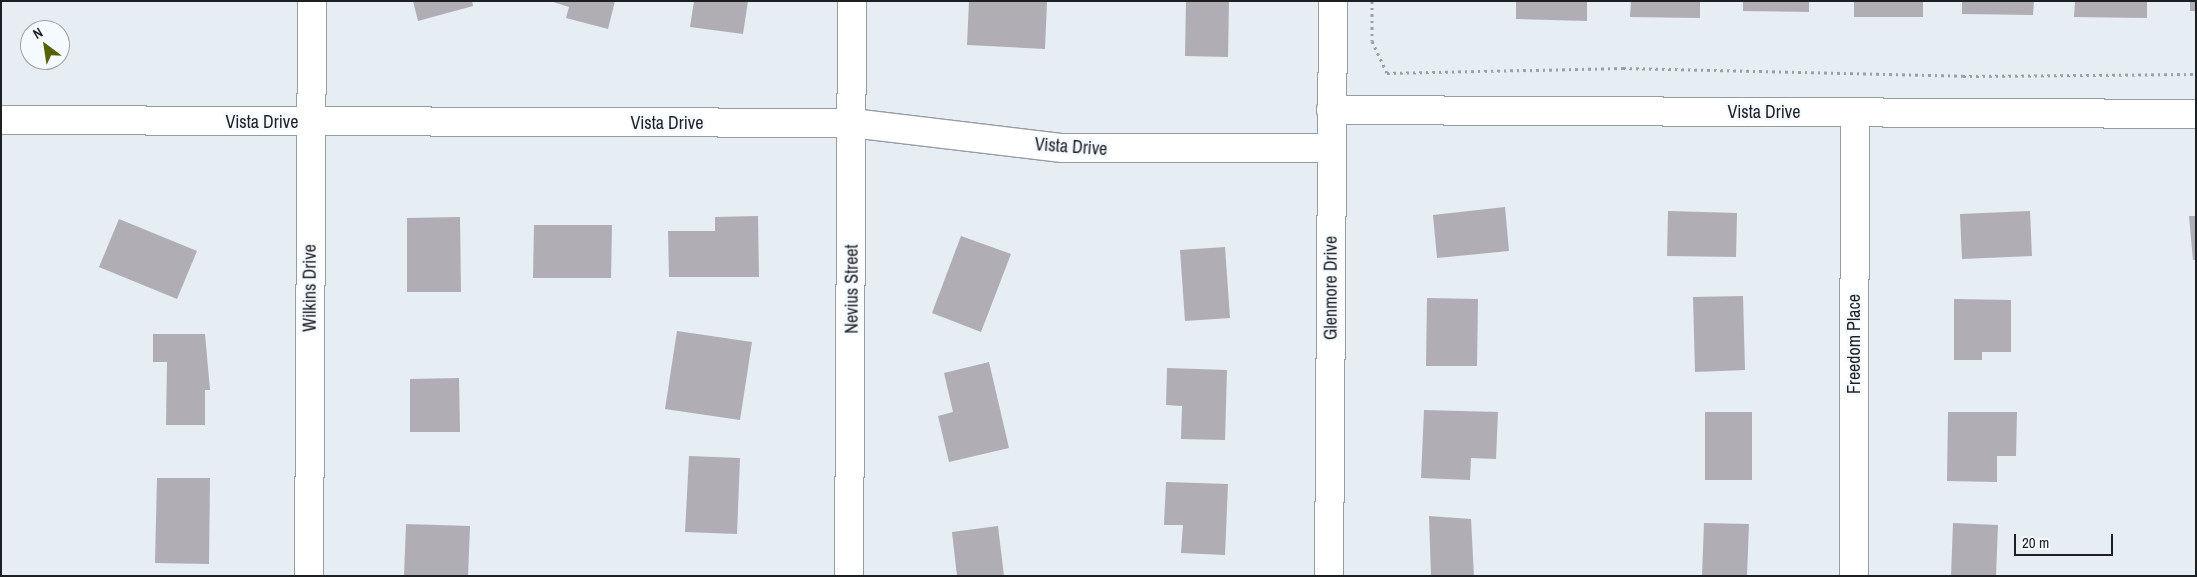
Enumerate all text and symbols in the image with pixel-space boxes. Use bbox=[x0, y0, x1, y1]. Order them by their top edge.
north arrow bbox=[20, 20, 70, 70]
text: N bbox=[30, 23, 46, 43]
street label: Vista Drive bbox=[1728, 101, 1800, 123]
street label: Vista Drive bbox=[226, 111, 298, 133]
street label: Vista Drive bbox=[631, 112, 703, 134]
street label: Vista Drive bbox=[1034, 134, 1108, 160]
street label: Glenmore Drive bbox=[1320, 236, 1342, 340]
street label: Wilkins Drive bbox=[299, 244, 321, 332]
street label: Nevius Street bbox=[841, 244, 863, 334]
street label: Freedom Place bbox=[1843, 294, 1865, 394]
scale bar bbox=[2017, 524, 2116, 556]
text: 20 m bbox=[2022, 532, 2049, 553]

